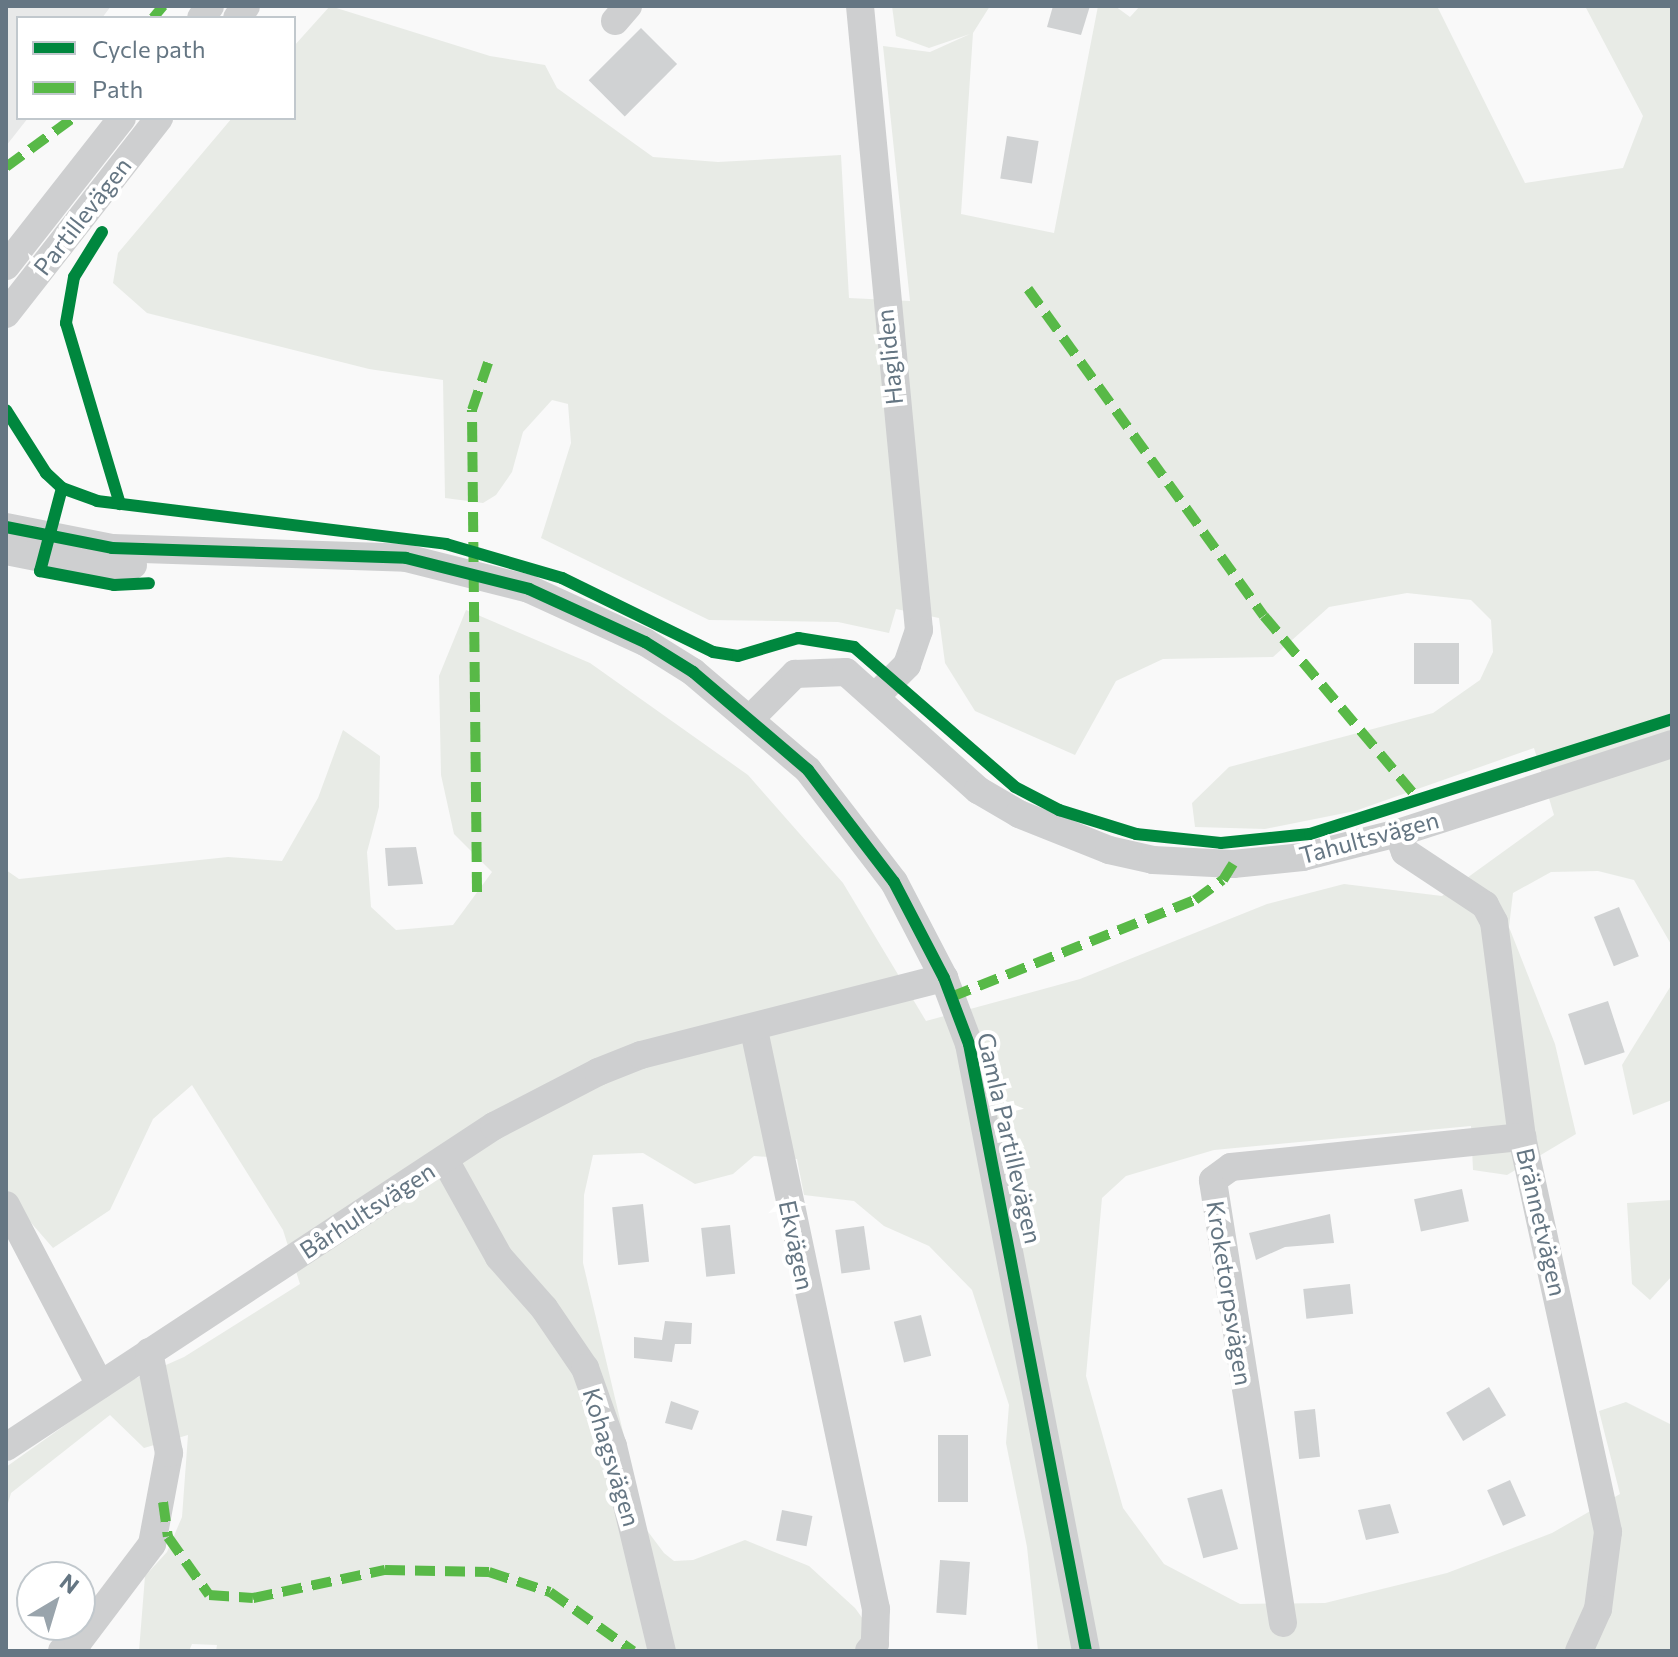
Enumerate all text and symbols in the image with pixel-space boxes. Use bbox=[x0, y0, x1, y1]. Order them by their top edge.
legend bbox=[16, 16, 296, 120]
text: Cycle path bbox=[92, 34, 206, 63]
text: Path bbox=[92, 74, 143, 103]
street label: Partillevägen bbox=[27, 151, 137, 281]
street label: Hagliden bbox=[870, 308, 908, 406]
street label: Tahultsvägen bbox=[1296, 805, 1442, 869]
street label: Gamla Partillevägen bbox=[972, 1030, 1048, 1246]
street label: Brännetvägen bbox=[1511, 1145, 1573, 1299]
street label: Bårhultsvägen bbox=[294, 1156, 440, 1264]
street label: Ekvägen bbox=[773, 1198, 821, 1292]
street label: Kroketorpsvägen bbox=[1201, 1199, 1259, 1387]
street label: Kohagsvägen bbox=[577, 1384, 647, 1530]
north arrow bbox=[16, 1561, 96, 1641]
text: N bbox=[55, 1568, 85, 1599]

